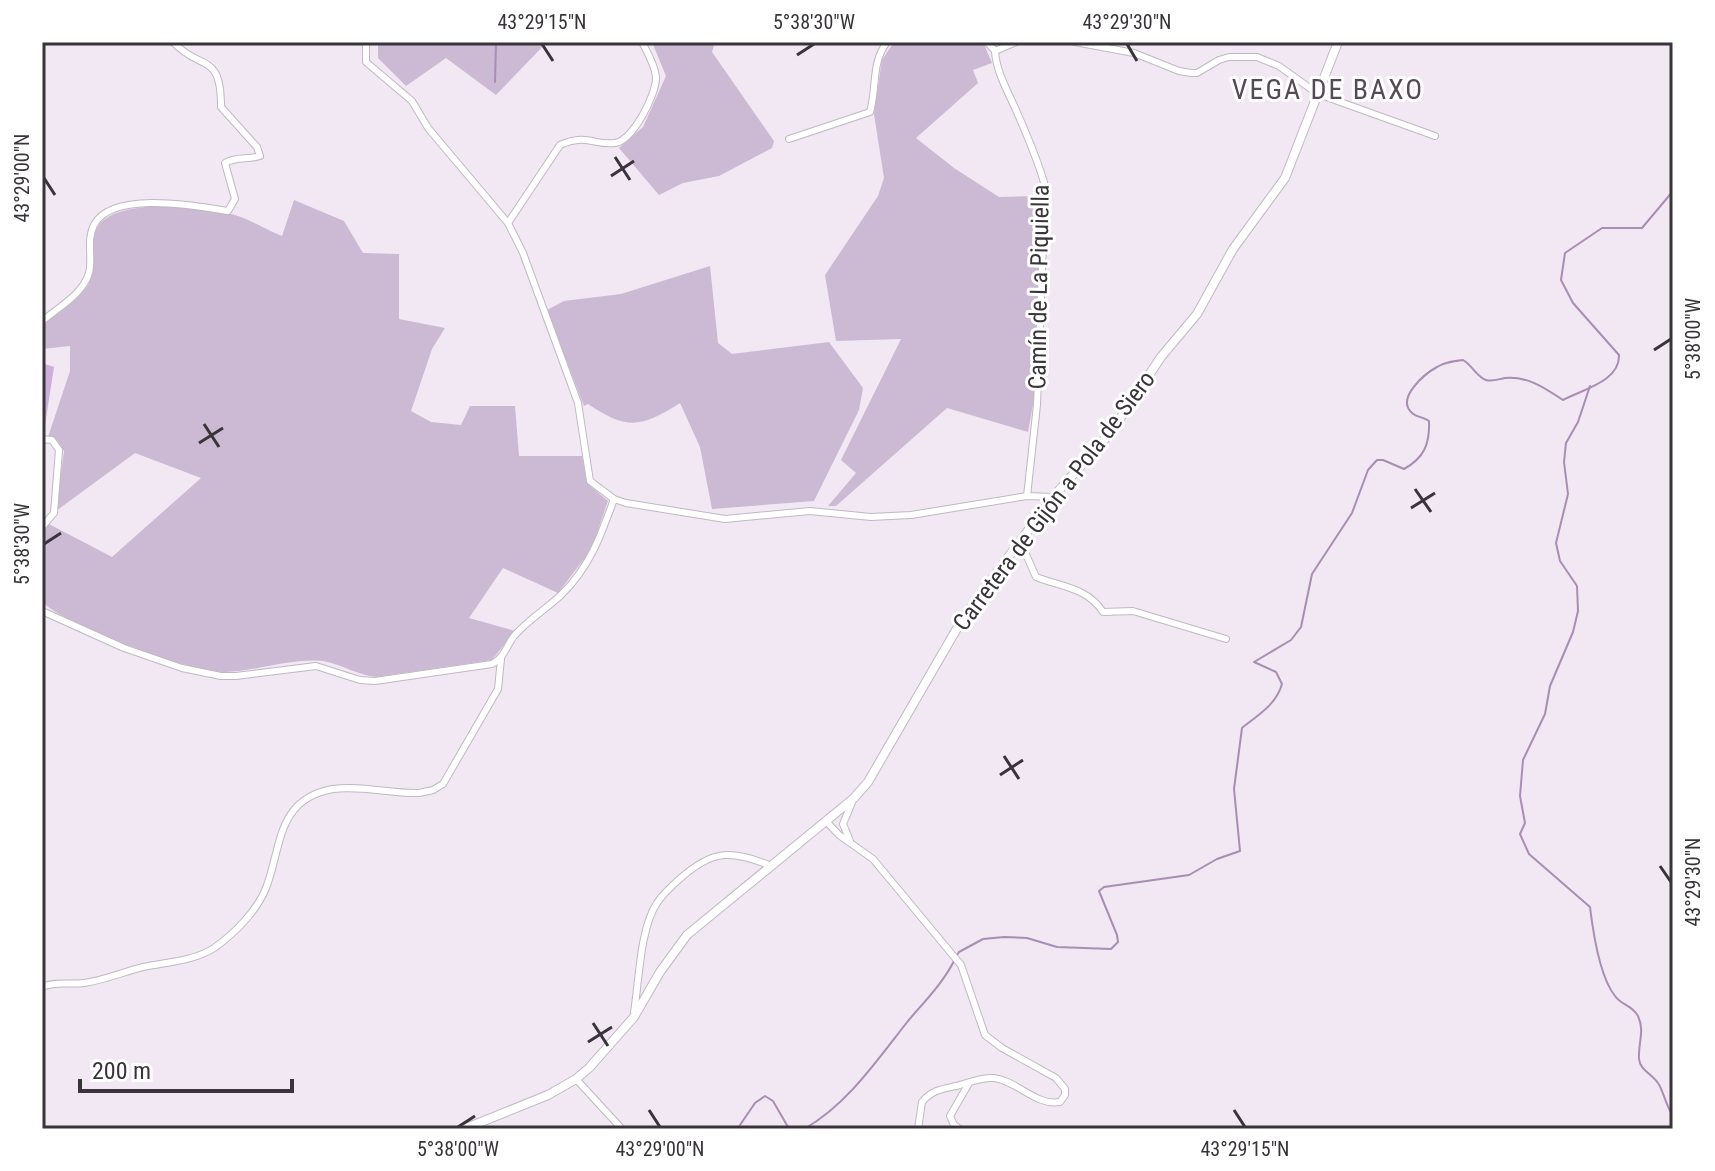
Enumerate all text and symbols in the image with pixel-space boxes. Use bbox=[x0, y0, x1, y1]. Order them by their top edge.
text: 43°29'15"N bbox=[497, 10, 587, 34]
text: 5°38'30"W bbox=[773, 10, 855, 34]
text: 43°29'30"N bbox=[1082, 10, 1172, 34]
district label: VEGA DE BAXO bbox=[1232, 73, 1424, 106]
text: 43°29'00"N bbox=[10, 133, 34, 223]
street label: Camín de La Piquiella bbox=[1023, 184, 1055, 390]
text: 5°38'00"W bbox=[1681, 298, 1705, 380]
street label: Carretera de Gijón a Pola de Siero bbox=[947, 366, 1161, 636]
text: 5°38'30"W bbox=[10, 503, 34, 585]
text: 43°29'30"N bbox=[1681, 837, 1705, 927]
scale bar bbox=[80, 1043, 292, 1093]
text: 200 m bbox=[92, 1057, 151, 1085]
text: 5°38'00"W bbox=[417, 1137, 499, 1161]
text: 43°29'00"N bbox=[615, 1137, 705, 1161]
text: 43°29'15"N bbox=[1200, 1137, 1290, 1161]

